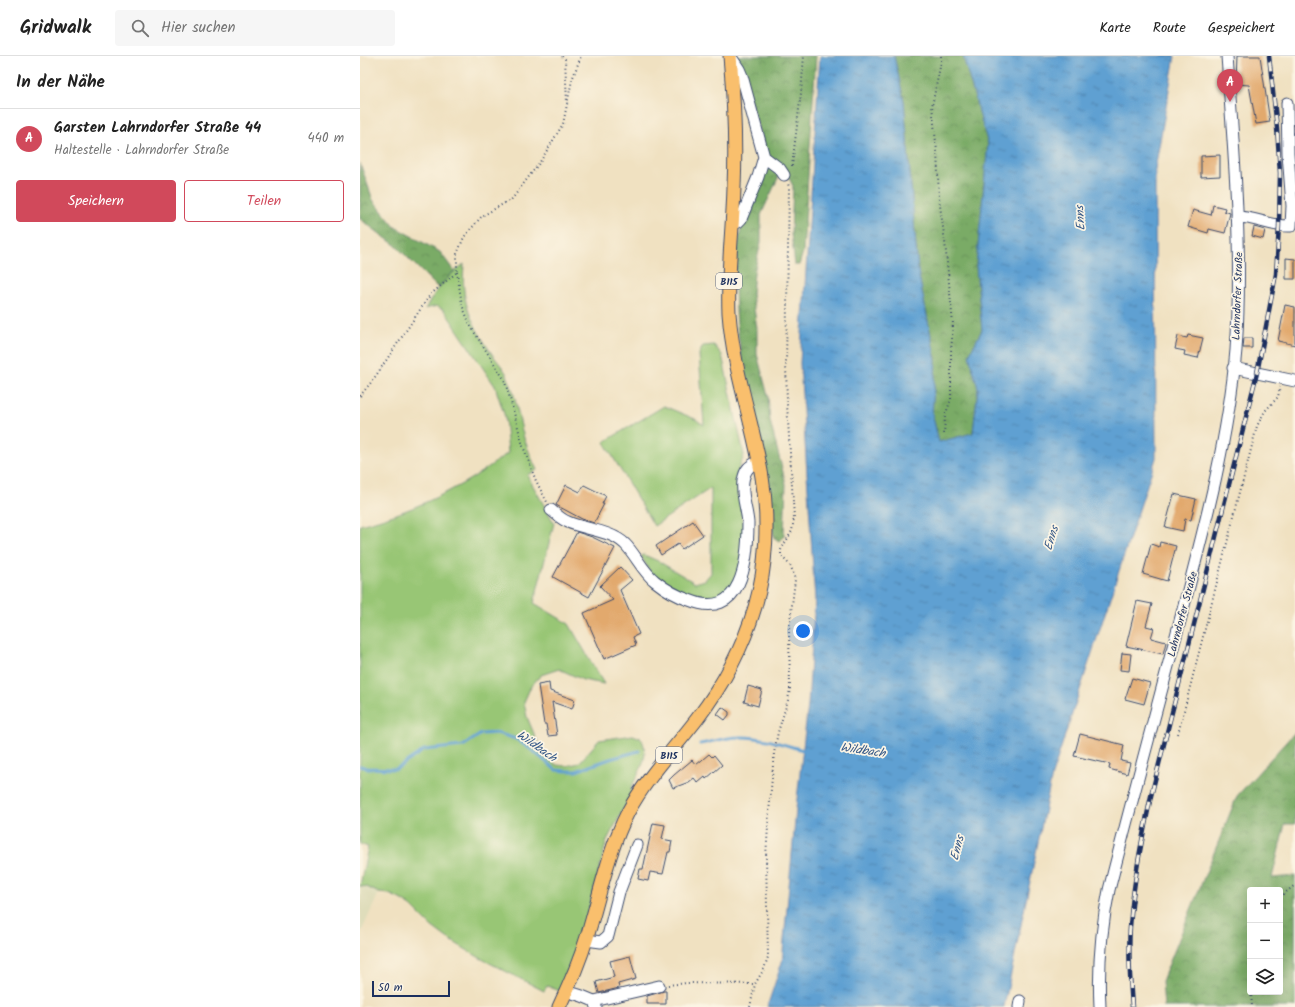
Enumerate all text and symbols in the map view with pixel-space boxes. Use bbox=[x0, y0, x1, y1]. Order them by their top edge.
search box bbox=[115, 10, 395, 46]
text: Gridwalk bbox=[20, 13, 91, 43]
text: Hier suchen bbox=[161, 16, 235, 40]
icon: search bbox=[129, 17, 151, 39]
text: Karte bbox=[1100, 17, 1131, 39]
text: Route bbox=[1153, 17, 1186, 39]
text: Gespeichert bbox=[1208, 17, 1275, 39]
text: In der Nähe bbox=[16, 69, 105, 96]
pin: A bbox=[1217, 69, 1243, 102]
text: Garsten Lahrndorfer Straße 44 bbox=[54, 116, 261, 140]
text: A bbox=[25, 128, 33, 149]
text: 440 m bbox=[308, 128, 344, 149]
text: Haltestelle · Lahrndorfer Straße bbox=[54, 140, 229, 161]
button: Speichern bbox=[16, 180, 176, 222]
button: Teilen bbox=[184, 180, 344, 222]
water label: Enns bbox=[1070, 203, 1091, 231]
street label: Lahrndorfer Straße bbox=[1227, 252, 1249, 340]
road number: B115 bbox=[716, 273, 742, 289]
water label: Enns bbox=[1039, 522, 1065, 553]
street label: Lahrndorfer Straße bbox=[1163, 569, 1203, 659]
your location bbox=[793, 621, 813, 641]
water label: Wildbach bbox=[513, 726, 562, 768]
water label: Wildbach bbox=[839, 738, 888, 763]
road number: B115 bbox=[656, 747, 682, 763]
water label: Enns bbox=[945, 832, 970, 863]
map controls bbox=[1247, 887, 1283, 995]
button: + bbox=[1247, 887, 1283, 923]
button: − bbox=[1247, 923, 1283, 959]
button: layers bbox=[1247, 959, 1283, 995]
scale bar bbox=[372, 979, 450, 998]
text: 50 m bbox=[378, 979, 403, 997]

